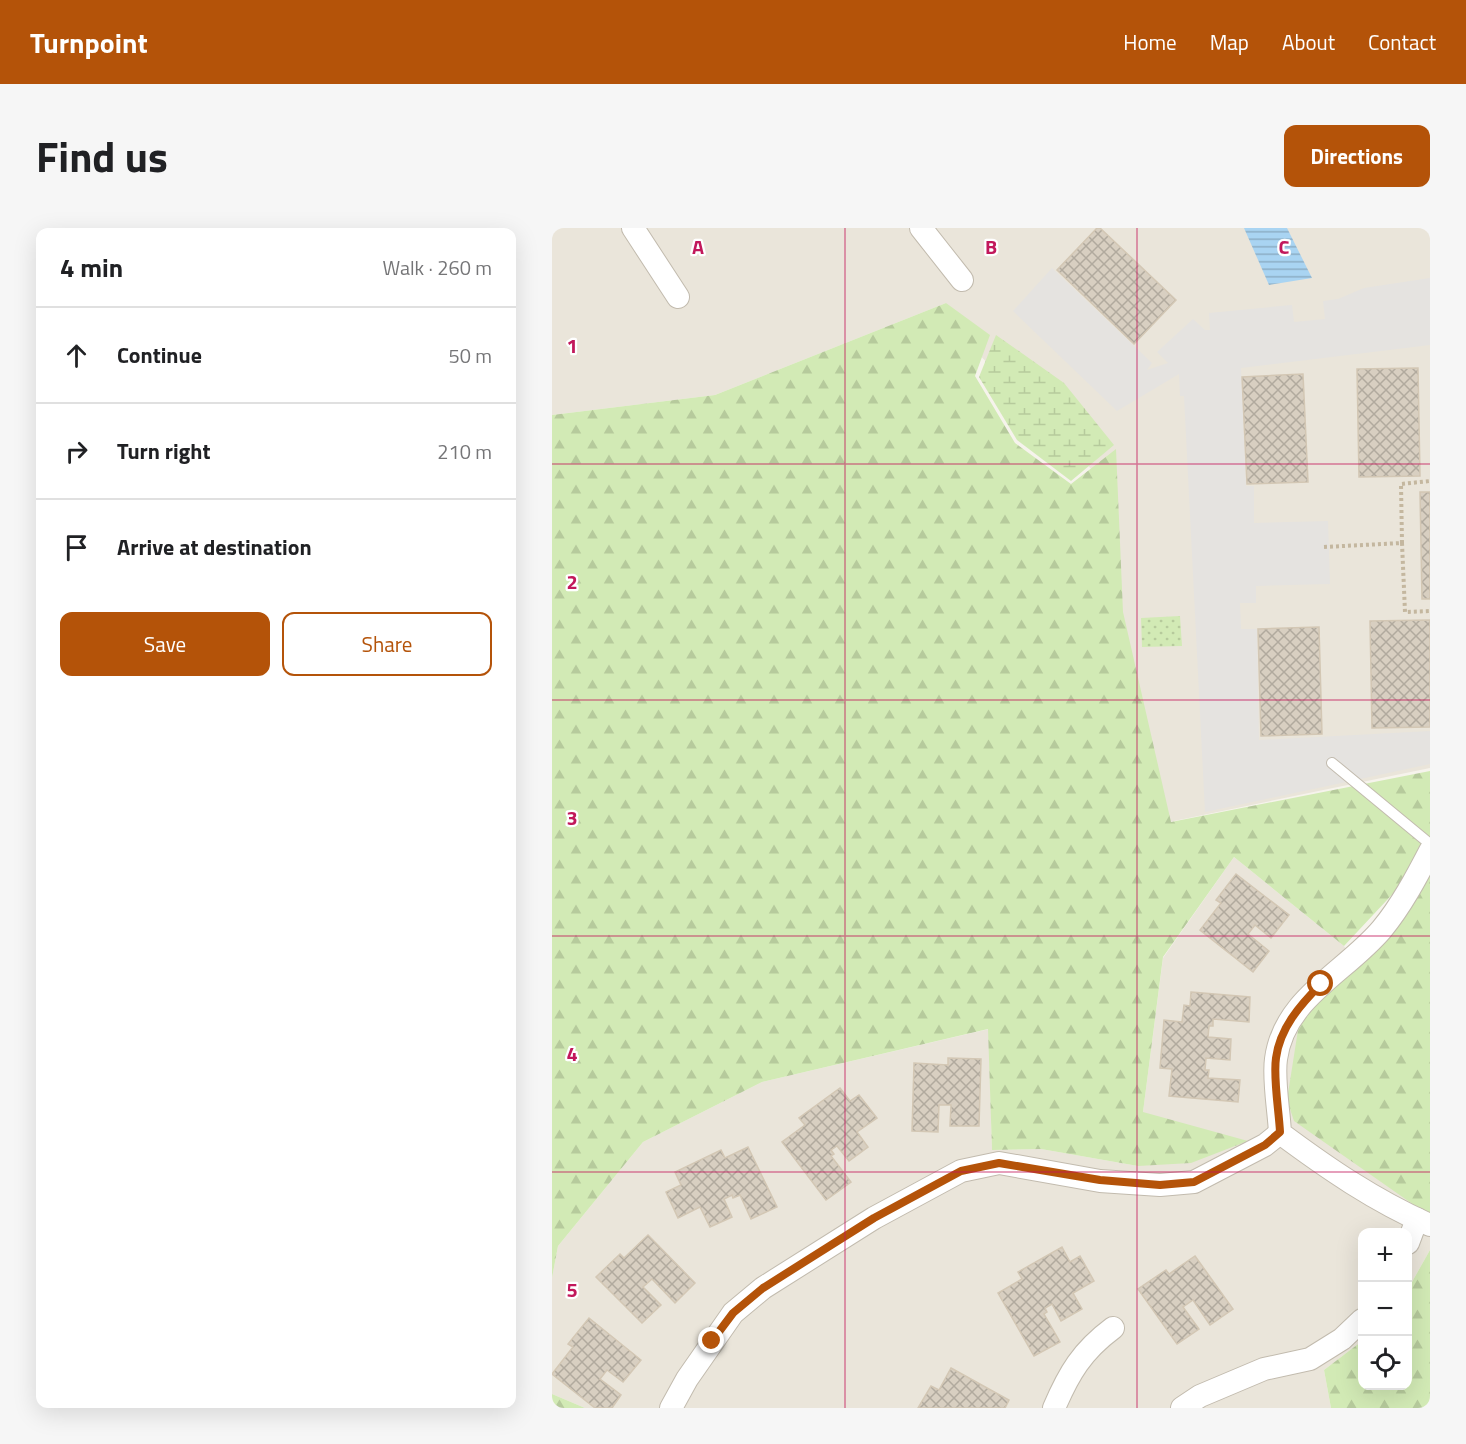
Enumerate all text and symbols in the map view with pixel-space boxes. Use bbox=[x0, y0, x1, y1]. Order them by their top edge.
text: Turnpoint bbox=[30, 21, 148, 64]
text: Home bbox=[1123, 26, 1177, 58]
text: Map bbox=[1210, 26, 1249, 58]
text: About bbox=[1282, 26, 1335, 58]
text: Contact bbox=[1368, 26, 1436, 58]
text: Find us bbox=[36, 124, 168, 188]
button: Directions bbox=[1284, 125, 1430, 187]
text: A bbox=[692, 231, 704, 262]
text: B bbox=[985, 231, 997, 262]
text: C bbox=[1279, 231, 1290, 262]
text: 4 min bbox=[60, 248, 123, 287]
text: Walk · 260 m bbox=[383, 252, 492, 283]
text: 1 bbox=[566, 330, 578, 361]
text: Continue bbox=[117, 338, 202, 372]
icon: ahead bbox=[60, 339, 93, 372]
text: 50 m bbox=[448, 340, 492, 371]
text: Turn right bbox=[117, 434, 211, 468]
icon: right bbox=[60, 435, 93, 468]
text: 210 m bbox=[437, 436, 492, 467]
text: Arrive at destination bbox=[117, 530, 312, 564]
icon: arrive bbox=[60, 531, 93, 564]
text: 2 bbox=[566, 566, 578, 597]
button: Save bbox=[60, 612, 270, 676]
button: Share bbox=[282, 612, 492, 676]
text: 3 bbox=[566, 802, 578, 833]
route start bbox=[1307, 970, 1333, 996]
text: 4 bbox=[566, 1038, 578, 1069]
map controls bbox=[1358, 1228, 1412, 1390]
button: + bbox=[1358, 1228, 1412, 1282]
text: 5 bbox=[566, 1274, 578, 1305]
button: − bbox=[1358, 1282, 1412, 1336]
route end bbox=[698, 1327, 724, 1353]
button: locate bbox=[1358, 1336, 1412, 1390]

